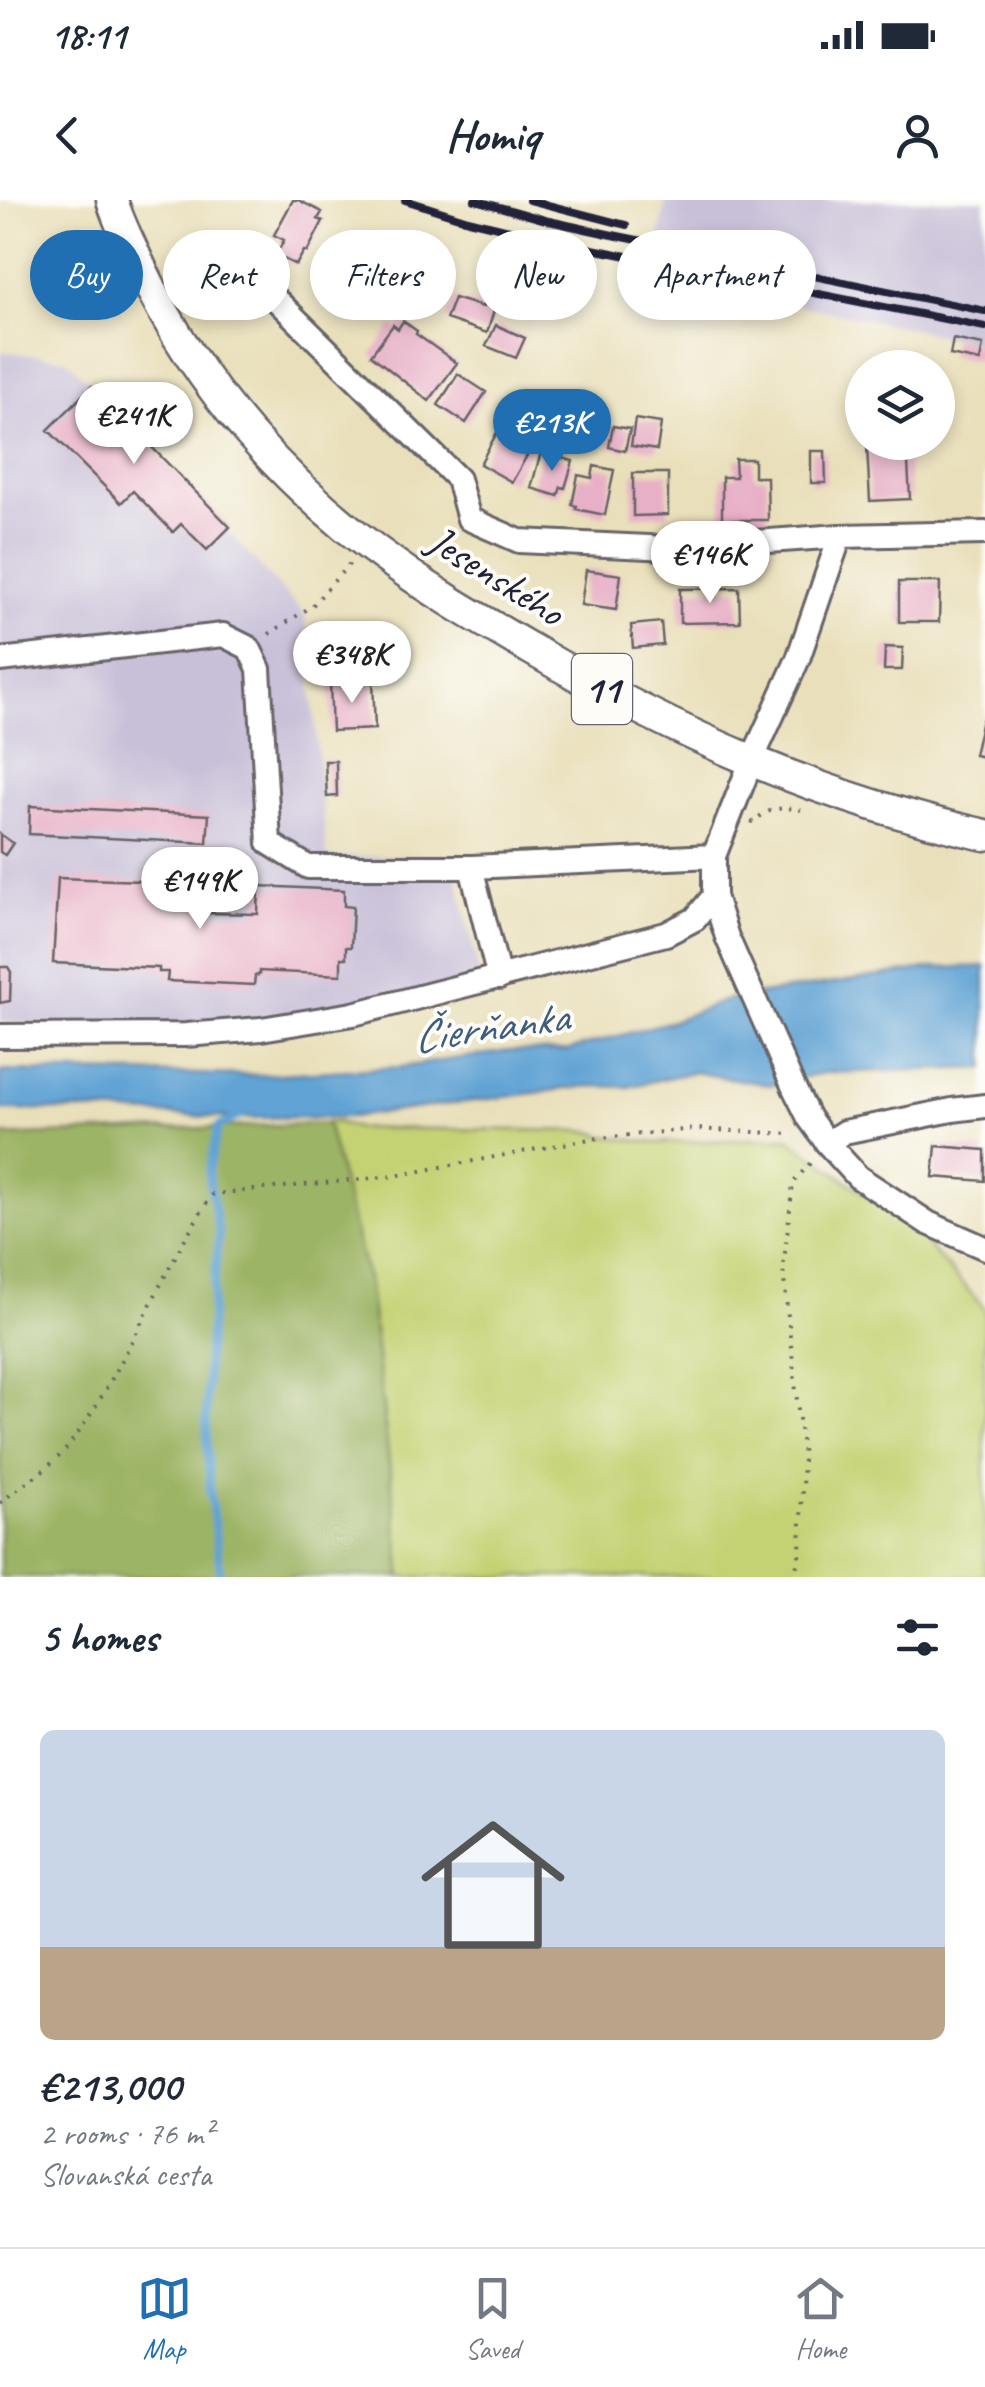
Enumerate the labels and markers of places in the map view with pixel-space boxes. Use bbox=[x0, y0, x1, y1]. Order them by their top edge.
pin: €241K bbox=[64, 382, 204, 467]
pin: €213K bbox=[482, 389, 622, 474]
pin: €146K bbox=[640, 521, 780, 606]
pin: €348K bbox=[282, 621, 422, 706]
pin: €149K bbox=[130, 847, 270, 932]

